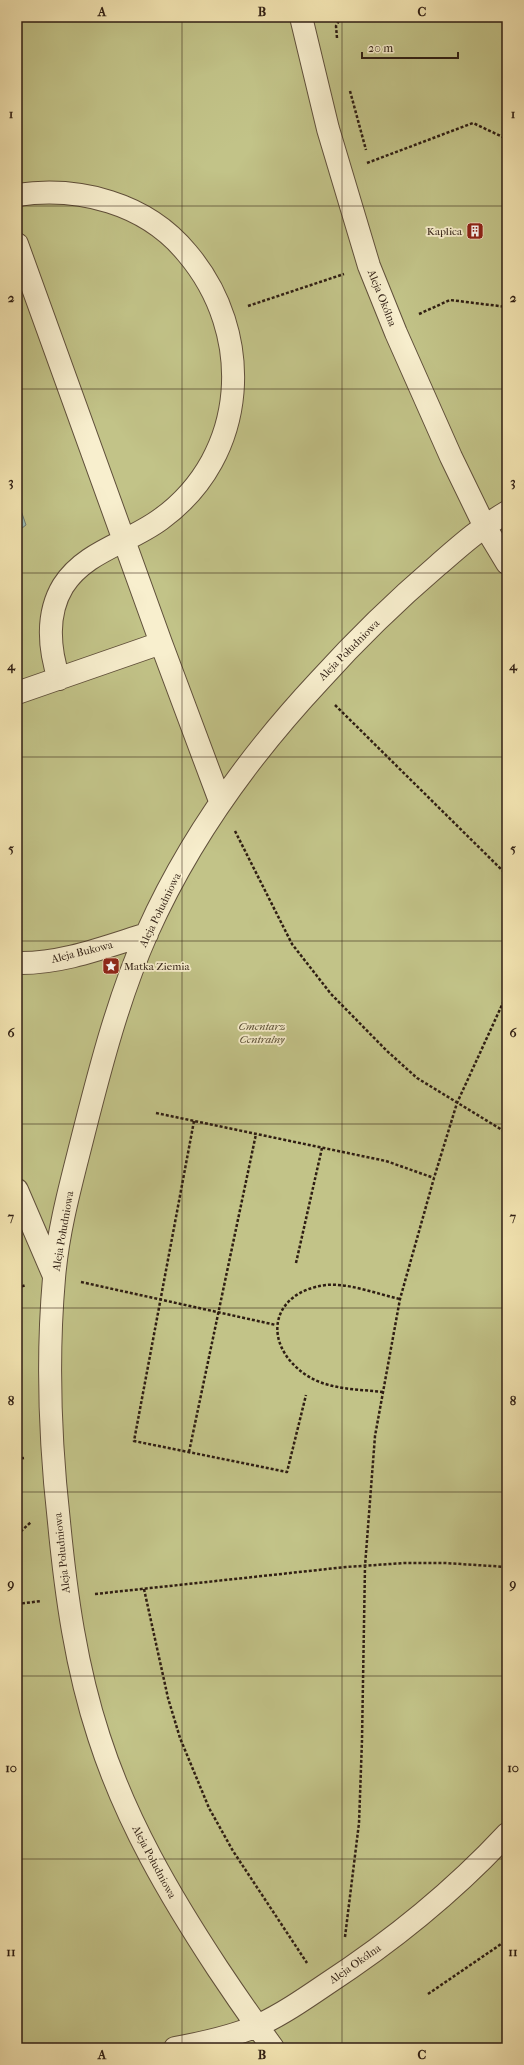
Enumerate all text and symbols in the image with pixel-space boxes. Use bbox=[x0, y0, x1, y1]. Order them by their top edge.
text: A bbox=[97, 4, 107, 19]
text: B bbox=[258, 4, 267, 19]
text: C bbox=[418, 4, 427, 19]
scale bar bbox=[362, 34, 458, 60]
text: 20 m bbox=[368, 41, 393, 55]
text: 1 bbox=[9, 106, 14, 121]
text: 1 bbox=[511, 106, 516, 121]
building icon: Kaplica bbox=[465, 221, 485, 241]
place label: Kaplica bbox=[427, 225, 463, 238]
street label: Aleja Okólna bbox=[364, 267, 400, 329]
text: 2 bbox=[8, 290, 15, 305]
text: 2 bbox=[510, 290, 517, 305]
text: 3 bbox=[8, 474, 14, 490]
text: 3 bbox=[510, 474, 516, 490]
street label: Aleja Południowa bbox=[315, 616, 383, 684]
text: 4 bbox=[6, 658, 16, 674]
text: 4 bbox=[508, 658, 518, 674]
text: 5 bbox=[8, 841, 14, 856]
text: 5 bbox=[510, 841, 516, 856]
street label: Aleja Południowa bbox=[136, 870, 184, 950]
street label: Aleja Bukowa bbox=[49, 938, 115, 966]
place icon: Matka Ziemia bbox=[101, 956, 121, 976]
place label: Matka Ziemia bbox=[124, 960, 191, 973]
park label: Cmentarz Centralny bbox=[239, 1020, 285, 1046]
text: 6 bbox=[7, 1025, 15, 1040]
text: 6 bbox=[509, 1025, 517, 1040]
street label: Aleja Południowa bbox=[49, 1189, 77, 1273]
text: 7 bbox=[7, 1209, 15, 1224]
text: 7 bbox=[509, 1209, 517, 1224]
text: 8 bbox=[8, 1393, 15, 1408]
text: 8 bbox=[510, 1393, 517, 1408]
street label: Aleja Południowa bbox=[51, 1511, 73, 1595]
text: 9 bbox=[7, 1576, 15, 1592]
text: 9 bbox=[509, 1576, 517, 1592]
text: 10 bbox=[5, 1760, 17, 1775]
text: 10 bbox=[507, 1760, 519, 1775]
street label: Aleja Południowa bbox=[129, 1822, 179, 1902]
street label: Aleja Okólna bbox=[326, 1941, 384, 1987]
text: 11 bbox=[6, 1944, 16, 1959]
text: 11 bbox=[508, 1944, 518, 1959]
text: A bbox=[97, 2047, 107, 2062]
text: B bbox=[258, 2047, 267, 2062]
text: C bbox=[418, 2047, 427, 2062]

